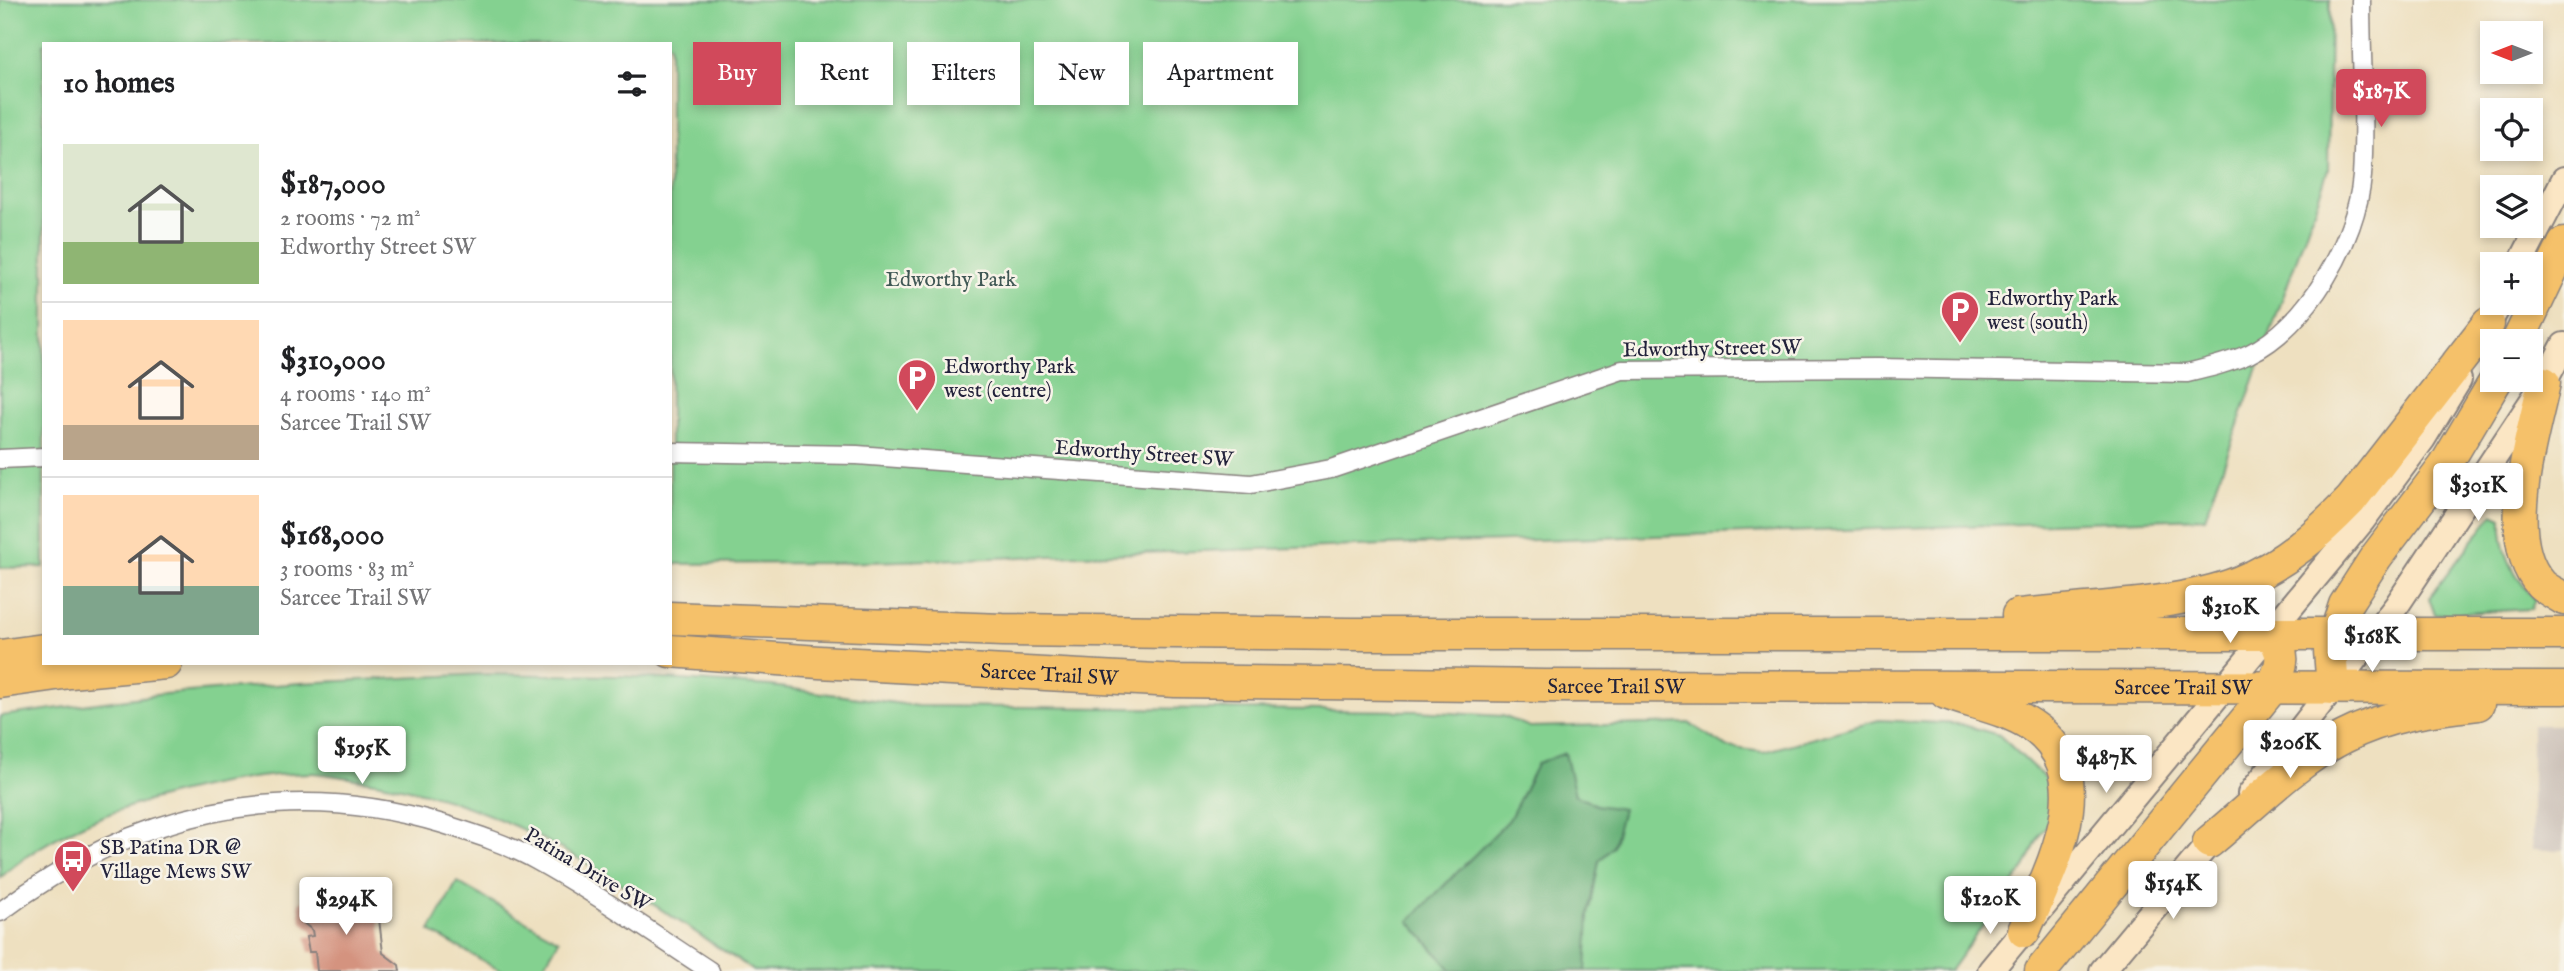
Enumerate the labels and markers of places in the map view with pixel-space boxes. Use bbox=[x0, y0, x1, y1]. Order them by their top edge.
pin: $187K bbox=[2332, 69, 2430, 129]
place label: Edworthy Park west (south) bbox=[1987, 286, 2119, 337]
parking icon: Edworthy Park west (south) bbox=[1939, 289, 1981, 344]
place label: Edworthy Park west (centre) bbox=[944, 354, 1076, 405]
parking icon: Edworthy Park west (centre) bbox=[896, 357, 938, 412]
pin: $301K bbox=[2429, 463, 2527, 523]
pin: $310K bbox=[2181, 586, 2279, 645]
pin: $168K bbox=[2323, 614, 2421, 674]
pin: $206K bbox=[2241, 720, 2339, 780]
pin: $195K bbox=[313, 726, 411, 786]
pin: $487K bbox=[2057, 736, 2155, 795]
place label: SB Patina DR @ Village Mews SW bbox=[99, 835, 252, 886]
bus stop icon: SB Patina DR @ Village Mews SW bbox=[52, 838, 94, 893]
pin: $154K bbox=[2124, 862, 2222, 921]
pin: $120K bbox=[1941, 876, 2039, 936]
pin: $294K bbox=[297, 878, 395, 937]

